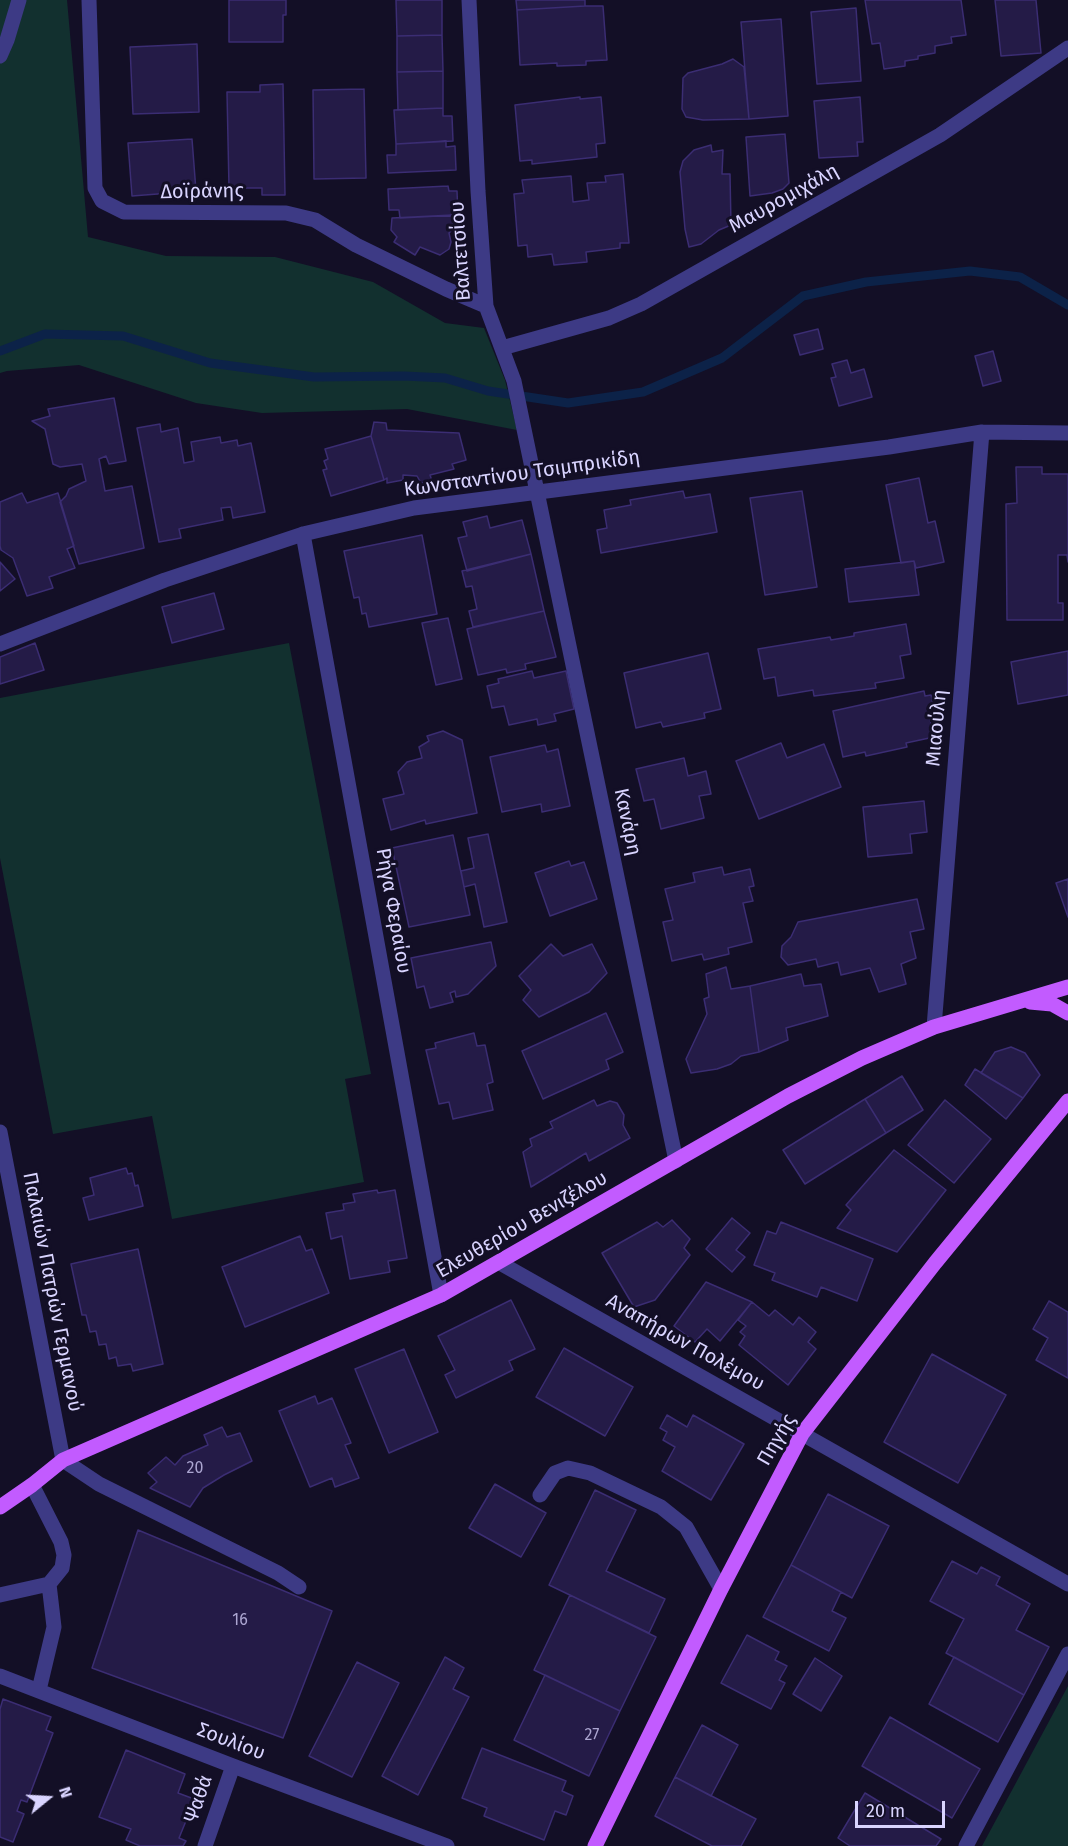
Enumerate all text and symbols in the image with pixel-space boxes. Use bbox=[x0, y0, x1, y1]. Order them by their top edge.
street label: Μαυρομιχάλη bbox=[725, 159, 843, 239]
street label: Δοϊράνης bbox=[160, 179, 244, 205]
street label: Βαλτετσίου bbox=[446, 200, 476, 302]
street label: Κωνσταντίνου Τσιμπρικίδη bbox=[402, 446, 642, 502]
street label: Μιαούλη bbox=[922, 688, 952, 768]
street label: Κανάρη bbox=[608, 786, 646, 858]
street label: Ρήγα Φεραίου bbox=[370, 846, 416, 976]
street label: Ελευθερίου Βενιζέλου bbox=[432, 1166, 612, 1284]
street label: Παλαιών Πατρών Γερμανού bbox=[17, 1170, 87, 1414]
street label: Αναπήρων Πολέμου bbox=[602, 1289, 768, 1397]
street label: Πηγής bbox=[753, 1410, 801, 1470]
house number: 20 bbox=[187, 1459, 203, 1479]
house number: 16 bbox=[232, 1611, 248, 1631]
street label: Σουλίου bbox=[194, 1718, 268, 1766]
house number: 27 bbox=[585, 1726, 599, 1746]
north arrow bbox=[18, 1768, 78, 1828]
street label: Ψαθά bbox=[180, 1772, 218, 1826]
text: N bbox=[55, 1784, 76, 1800]
scale bar bbox=[858, 1789, 948, 1827]
text: 20 m bbox=[866, 1800, 905, 1822]

